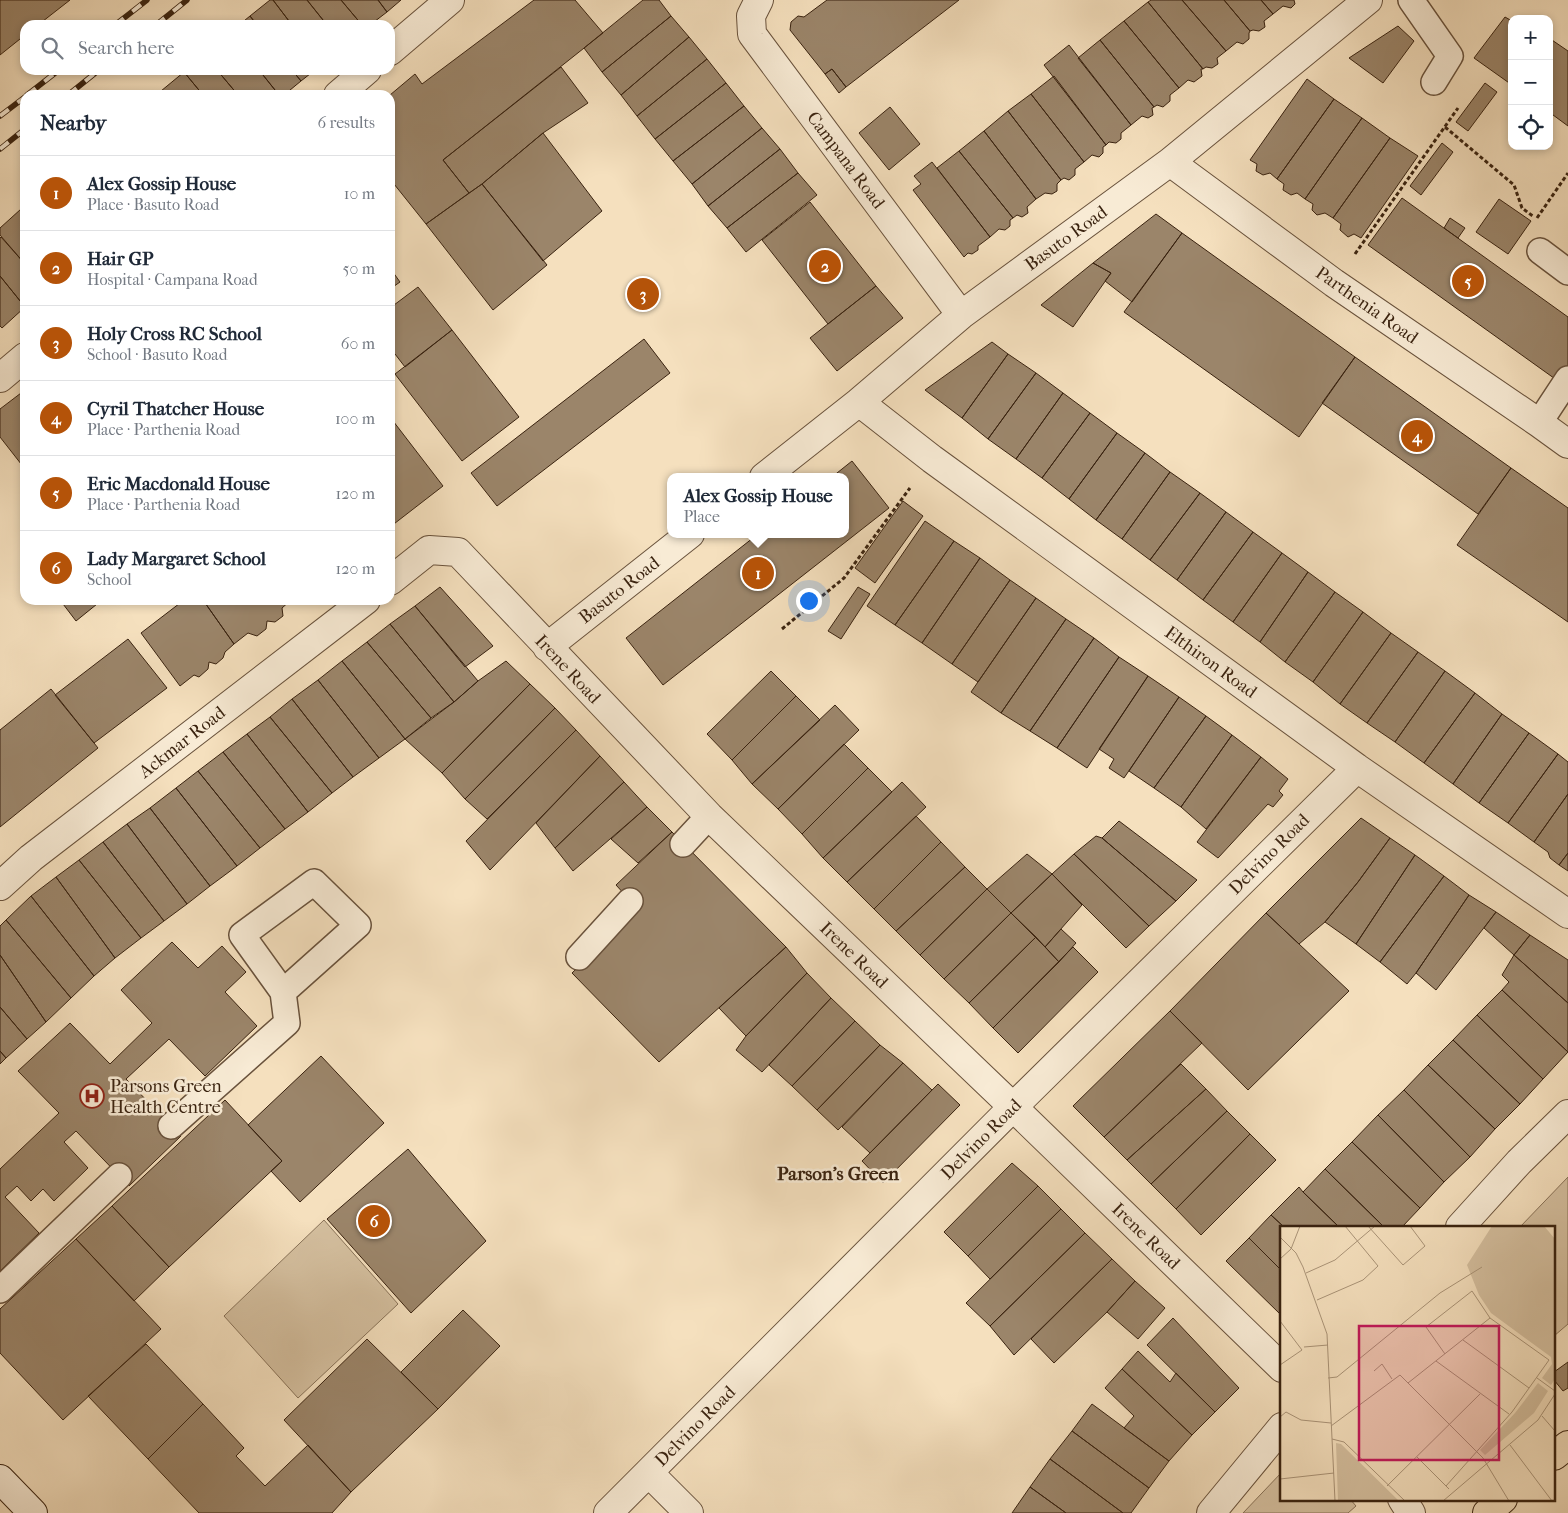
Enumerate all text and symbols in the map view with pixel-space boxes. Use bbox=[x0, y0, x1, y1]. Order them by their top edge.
map controls bbox=[1508, 15, 1553, 150]
button: + bbox=[1508, 15, 1553, 60]
search box bbox=[20, 20, 395, 75]
icon: search bbox=[38, 34, 66, 62]
text: Search here bbox=[78, 37, 174, 59]
button: − bbox=[1508, 60, 1553, 105]
button: locate bbox=[1508, 105, 1553, 150]
street label: Campana Road bbox=[802, 108, 889, 213]
text: Nearby bbox=[40, 111, 106, 135]
text: 6 results bbox=[317, 113, 375, 132]
text: Alex Gossip House bbox=[87, 173, 236, 195]
text: 1 bbox=[53, 184, 59, 203]
text: 10 m bbox=[344, 184, 375, 203]
text: Place · Basuto Road bbox=[87, 195, 219, 214]
street label: Basuto Road bbox=[1021, 201, 1112, 275]
pin: 2 bbox=[809, 247, 841, 285]
text: Hair GP bbox=[87, 248, 154, 270]
text: 2 bbox=[52, 259, 60, 278]
text: 50 m bbox=[343, 259, 375, 278]
street label: Parthenia Road bbox=[1311, 262, 1422, 349]
pin: 5 bbox=[1452, 262, 1484, 300]
text: Hospital · Campana Road bbox=[87, 270, 258, 289]
pin: 3 bbox=[627, 275, 659, 313]
text: Holy Cross RC School bbox=[87, 323, 262, 345]
text: 3 bbox=[53, 334, 59, 353]
text: 60 m bbox=[341, 334, 375, 353]
text: School · Basuto Road bbox=[87, 345, 227, 364]
text: Cyril Thatcher House bbox=[87, 398, 264, 420]
text: 4 bbox=[51, 409, 61, 428]
text: 100 m bbox=[335, 409, 375, 428]
pin: 4 bbox=[1401, 417, 1433, 455]
text: Place · Parthenia Road bbox=[87, 420, 240, 439]
text: Eric Macdonald House bbox=[87, 473, 270, 495]
popup bbox=[667, 473, 849, 538]
text: 5 bbox=[53, 484, 59, 503]
text: 120 m bbox=[336, 484, 375, 503]
text: Alex Gossip House bbox=[683, 485, 833, 507]
text: Place · Parthenia Road bbox=[87, 495, 240, 514]
text: Place bbox=[683, 507, 720, 526]
text: Lady Margaret School bbox=[87, 548, 266, 570]
street label: Basuto Road bbox=[575, 552, 664, 628]
pin: 1 bbox=[742, 554, 774, 592]
text: 6 bbox=[52, 559, 60, 578]
text: 120 m bbox=[336, 559, 375, 578]
text: School bbox=[87, 570, 132, 589]
your location bbox=[796, 588, 822, 614]
street label: Elthiron Road bbox=[1161, 622, 1261, 703]
street label: Irene Road bbox=[530, 630, 605, 708]
street label: Ackmar Road bbox=[134, 702, 230, 783]
street label: Delvino Road bbox=[1225, 810, 1314, 899]
street label: Irene Road bbox=[815, 918, 892, 993]
place label: Parsons Green Health Centre bbox=[110, 1076, 222, 1118]
hospital icon: Parsons Green Health Centre bbox=[79, 1083, 105, 1109]
street label: Delvino Road bbox=[937, 1095, 1026, 1184]
district label: Parson's Green bbox=[777, 1163, 900, 1185]
street label: Irene Road bbox=[1107, 1199, 1184, 1274]
pin: 6 bbox=[358, 1202, 390, 1240]
inset map bbox=[1280, 1226, 1556, 1500]
street label: Delvino Road bbox=[651, 1382, 740, 1471]

